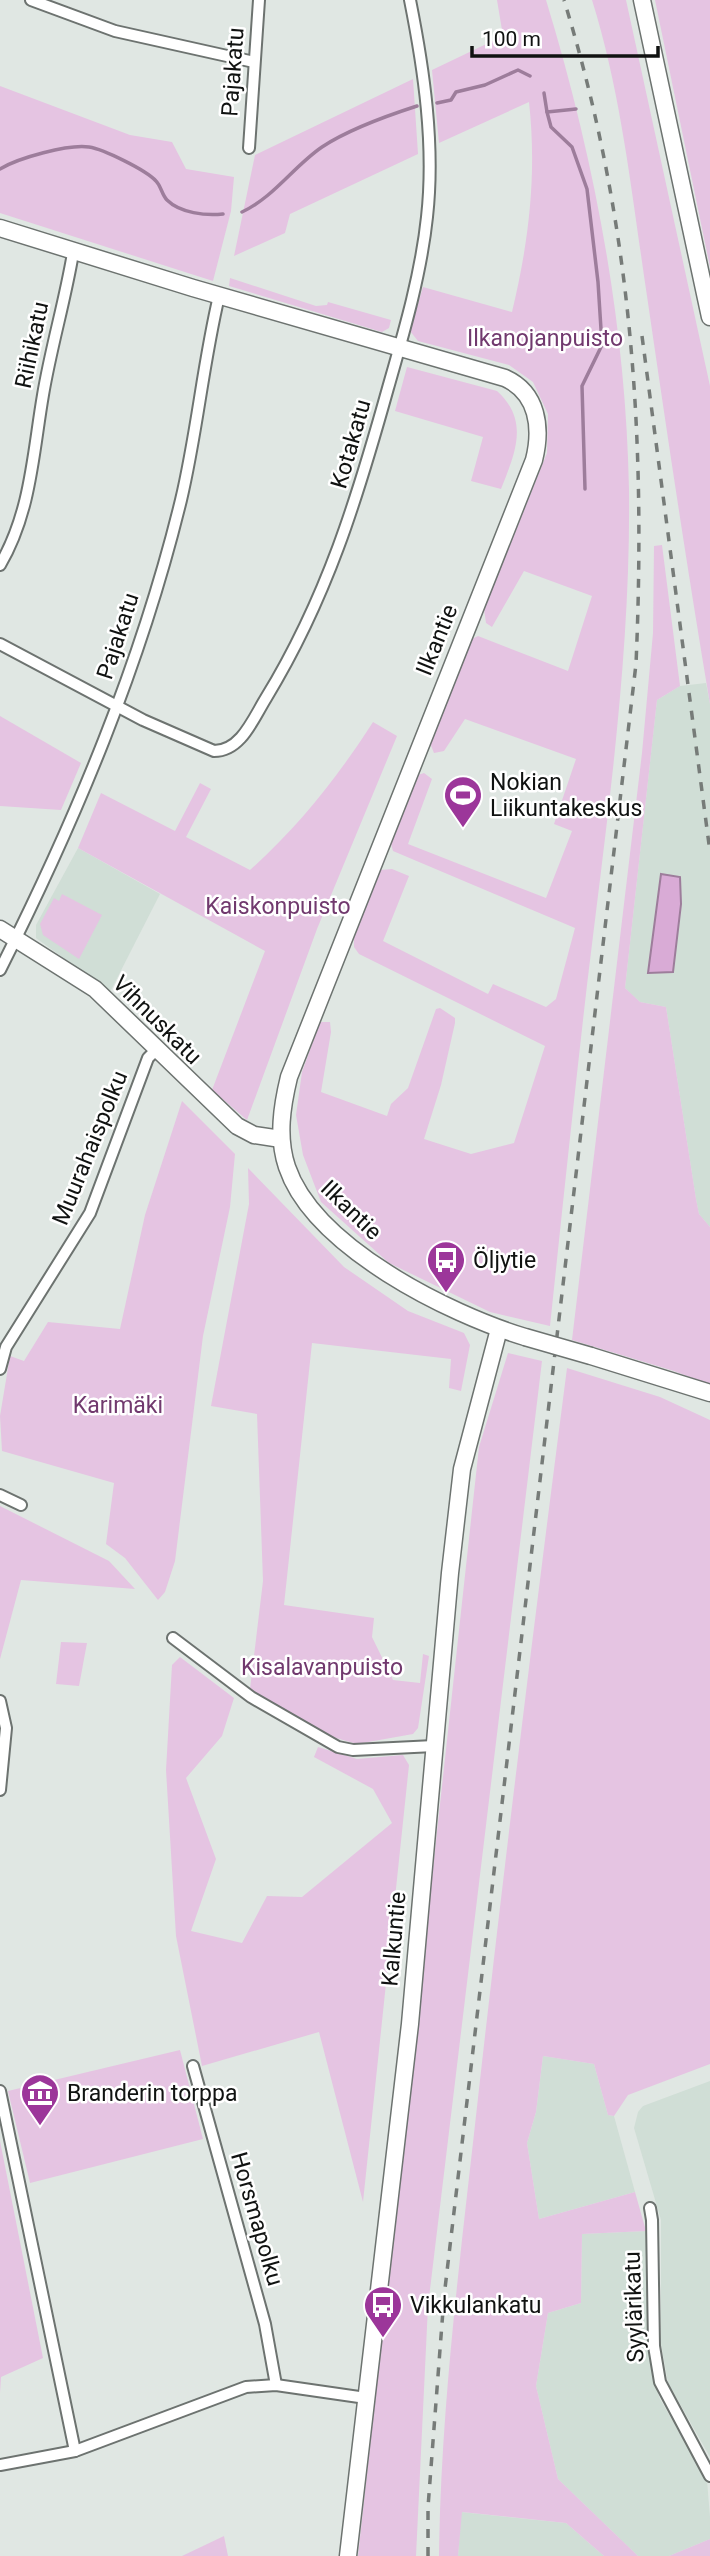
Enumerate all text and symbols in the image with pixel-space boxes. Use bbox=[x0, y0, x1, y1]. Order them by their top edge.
scale bar bbox=[472, 14, 658, 58]
street label: Pajakatu bbox=[216, 27, 250, 117]
text: 100 m bbox=[482, 27, 541, 51]
street label: Riihikatu bbox=[10, 299, 54, 391]
park label: Ilkanojanpuisto bbox=[467, 325, 623, 352]
street label: Kotakatu bbox=[325, 396, 377, 492]
street label: Pajakatu bbox=[91, 589, 145, 683]
street label: Ilkantie bbox=[411, 601, 463, 679]
place label: Nokian Liikuntakeskus bbox=[490, 769, 642, 822]
sports icon: Nokian Liikuntakeskus bbox=[442, 774, 484, 829]
park label: Kaiskonpuisto bbox=[205, 893, 351, 920]
street label: Vihnuskatu bbox=[107, 970, 207, 1070]
street label: Muurahaispolku bbox=[47, 1067, 133, 1229]
street label: Ilkantie bbox=[315, 1175, 387, 1245]
bus stop icon: Öljytie bbox=[425, 1239, 467, 1294]
place label: Öljytie bbox=[473, 1246, 536, 1274]
park label: Karimäki bbox=[73, 1392, 163, 1419]
park label: Kisalavanpuisto bbox=[241, 1654, 403, 1681]
street label: Kalkuntie bbox=[376, 1891, 412, 1987]
museum icon: Branderin torppa bbox=[19, 2072, 61, 2127]
place label: Branderin torppa bbox=[67, 2080, 237, 2107]
street label: Horsmapolku bbox=[225, 2149, 289, 2289]
street label: Syylärikatu bbox=[619, 2251, 649, 2363]
bus stop icon: Vikkulankatu bbox=[362, 2284, 404, 2339]
place label: Vikkulankatu bbox=[410, 2292, 541, 2319]

